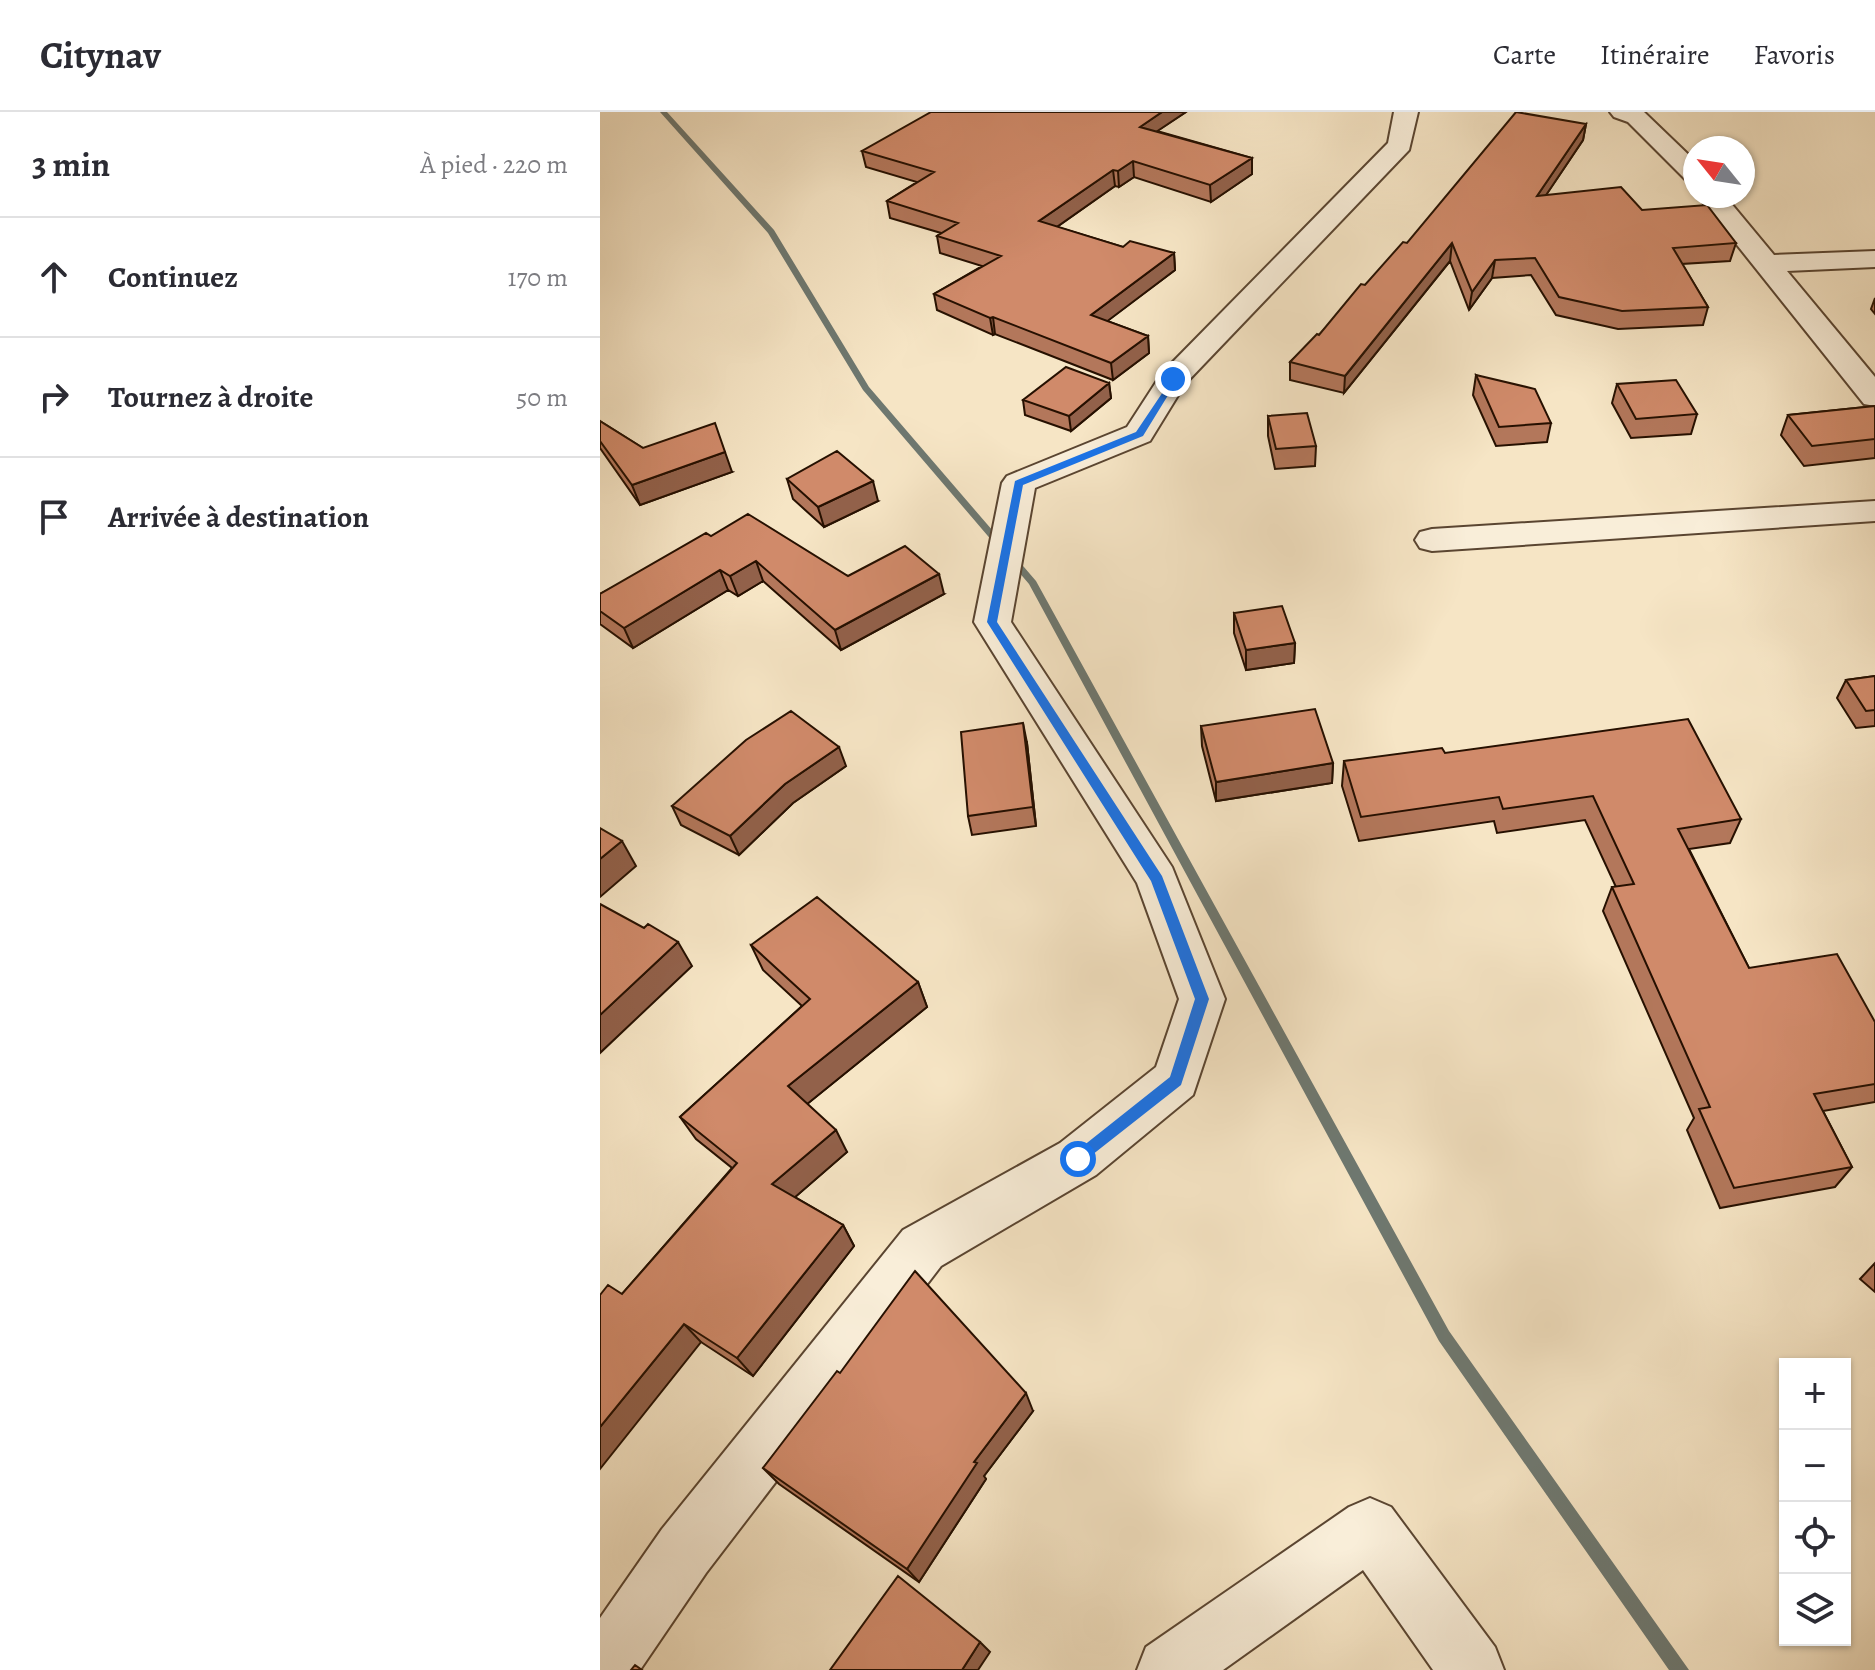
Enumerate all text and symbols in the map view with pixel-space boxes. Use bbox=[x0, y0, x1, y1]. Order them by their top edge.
text: Citynav bbox=[40, 29, 161, 81]
text: Carte bbox=[1493, 36, 1556, 74]
text: Itinéraire bbox=[1600, 36, 1710, 74]
text: Favoris bbox=[1754, 36, 1835, 74]
north arrow bbox=[1683, 136, 1755, 208]
text: 3 min bbox=[32, 141, 110, 188]
text: À pied · 220 m bbox=[420, 147, 568, 182]
icon: ahead bbox=[32, 255, 76, 299]
text: Continuez bbox=[108, 257, 238, 297]
text: 170 m bbox=[508, 260, 568, 295]
route end bbox=[1155, 361, 1191, 397]
icon: right bbox=[32, 375, 76, 419]
text: Tournez à droite bbox=[108, 377, 313, 417]
text: 50 m bbox=[516, 380, 568, 415]
icon: arrive bbox=[32, 495, 76, 539]
text: Arrivée à destination bbox=[108, 497, 369, 537]
route start bbox=[1060, 1141, 1096, 1177]
map controls bbox=[1779, 1358, 1851, 1646]
button: + bbox=[1779, 1358, 1851, 1430]
button: − bbox=[1779, 1430, 1851, 1502]
button: locate bbox=[1779, 1502, 1851, 1574]
button: layers bbox=[1779, 1574, 1851, 1646]

